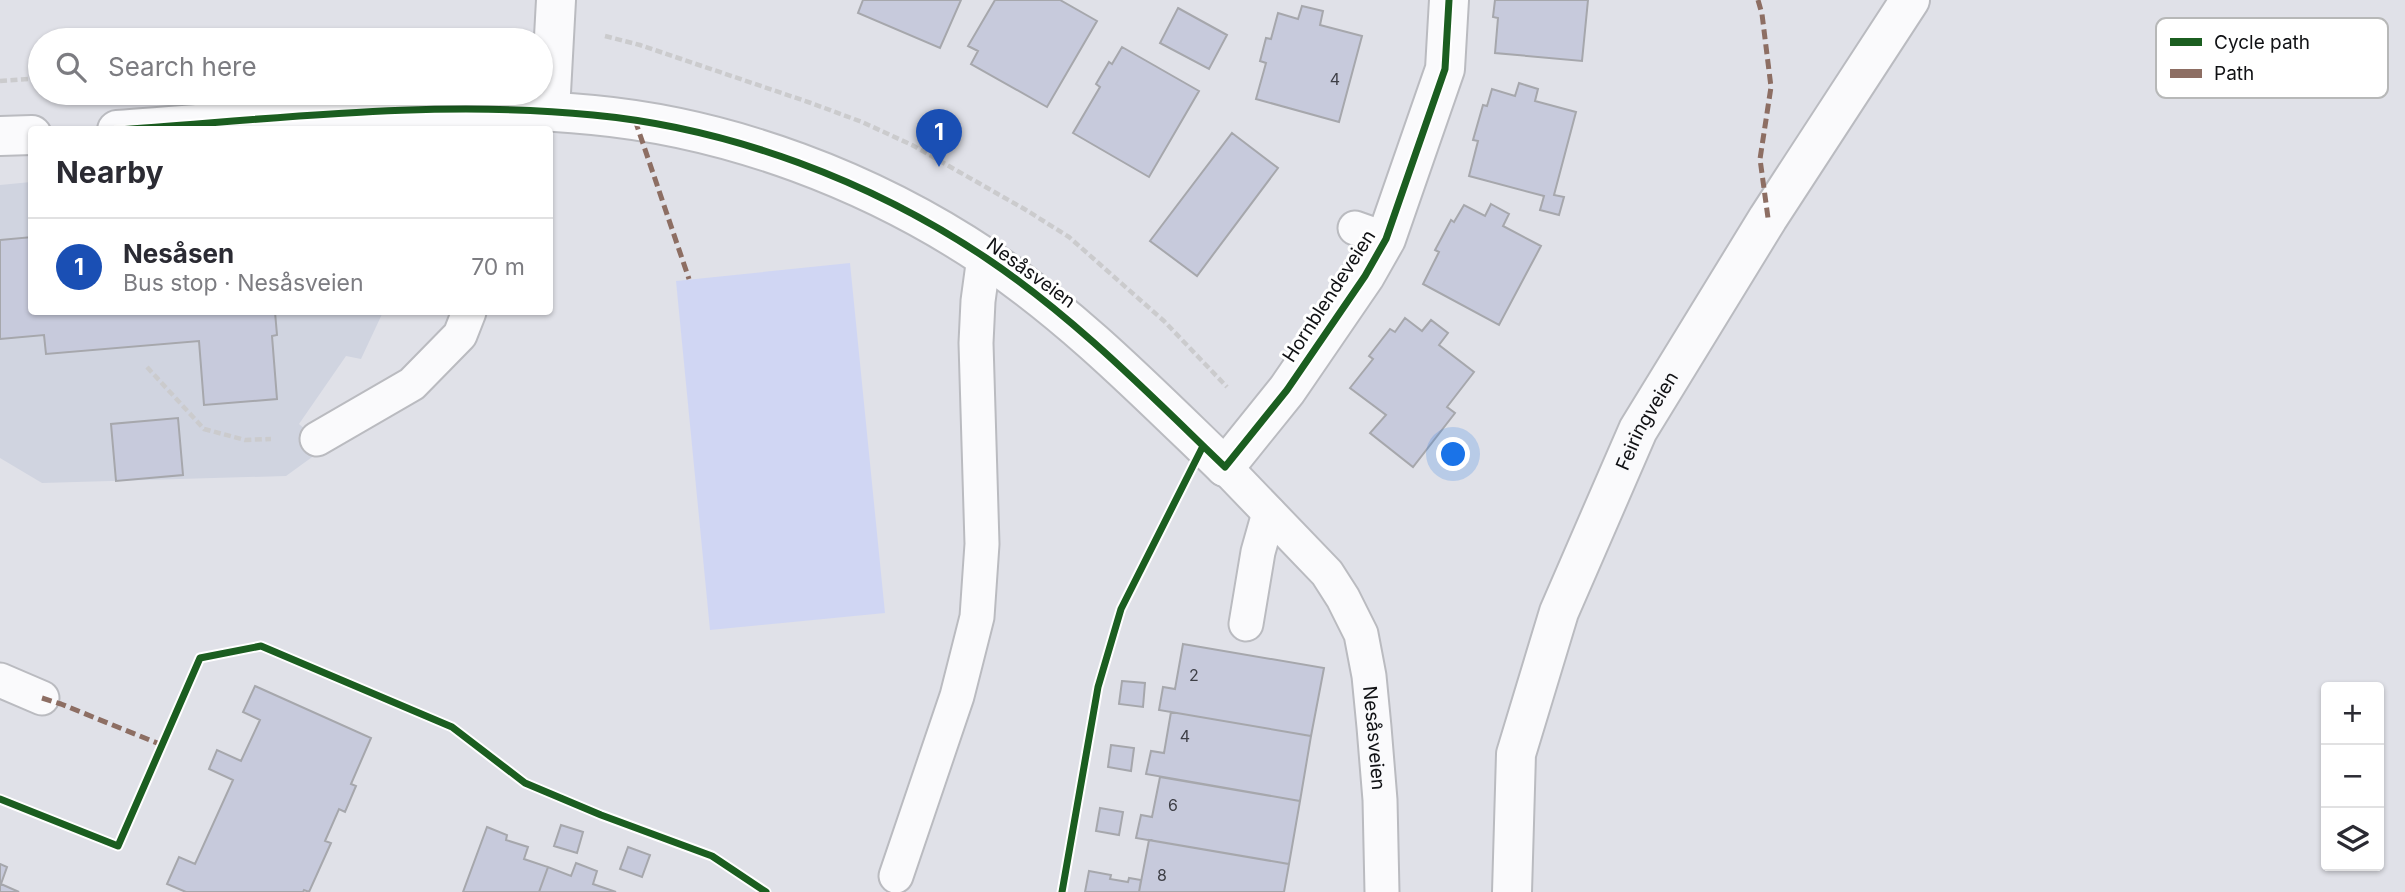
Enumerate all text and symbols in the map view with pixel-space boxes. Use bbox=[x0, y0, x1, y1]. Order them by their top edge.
legend bbox=[2156, 18, 2388, 98]
search box bbox=[28, 28, 553, 105]
text: Cycle path bbox=[2214, 31, 2310, 54]
icon: search bbox=[52, 48, 90, 86]
text: Search here bbox=[108, 51, 257, 82]
text: Path bbox=[2214, 62, 2254, 85]
house number: 4 bbox=[1330, 69, 1340, 89]
pin: 1 bbox=[916, 109, 962, 167]
text: Nearby bbox=[56, 154, 164, 190]
street label: Hornblendeveien bbox=[1278, 225, 1380, 367]
street label: Nesåsveien bbox=[982, 233, 1080, 313]
text: Nesåsen bbox=[123, 238, 234, 269]
text: 1 bbox=[74, 253, 84, 281]
text: 70 m bbox=[471, 253, 525, 281]
text: Bus stop · Nesåsveien bbox=[123, 269, 364, 297]
street label: Feiringveien bbox=[1611, 367, 1683, 474]
your location bbox=[1436, 437, 1470, 471]
house number: 2 bbox=[1189, 665, 1199, 685]
map controls bbox=[2321, 682, 2384, 871]
button: + bbox=[2321, 682, 2384, 745]
street label: Nesåsveien bbox=[1359, 685, 1391, 791]
house number: 4 bbox=[1180, 726, 1190, 746]
button: − bbox=[2321, 745, 2384, 808]
house number: 6 bbox=[1168, 795, 1178, 815]
button: layers bbox=[2321, 808, 2384, 871]
house number: 8 bbox=[1157, 865, 1167, 885]

